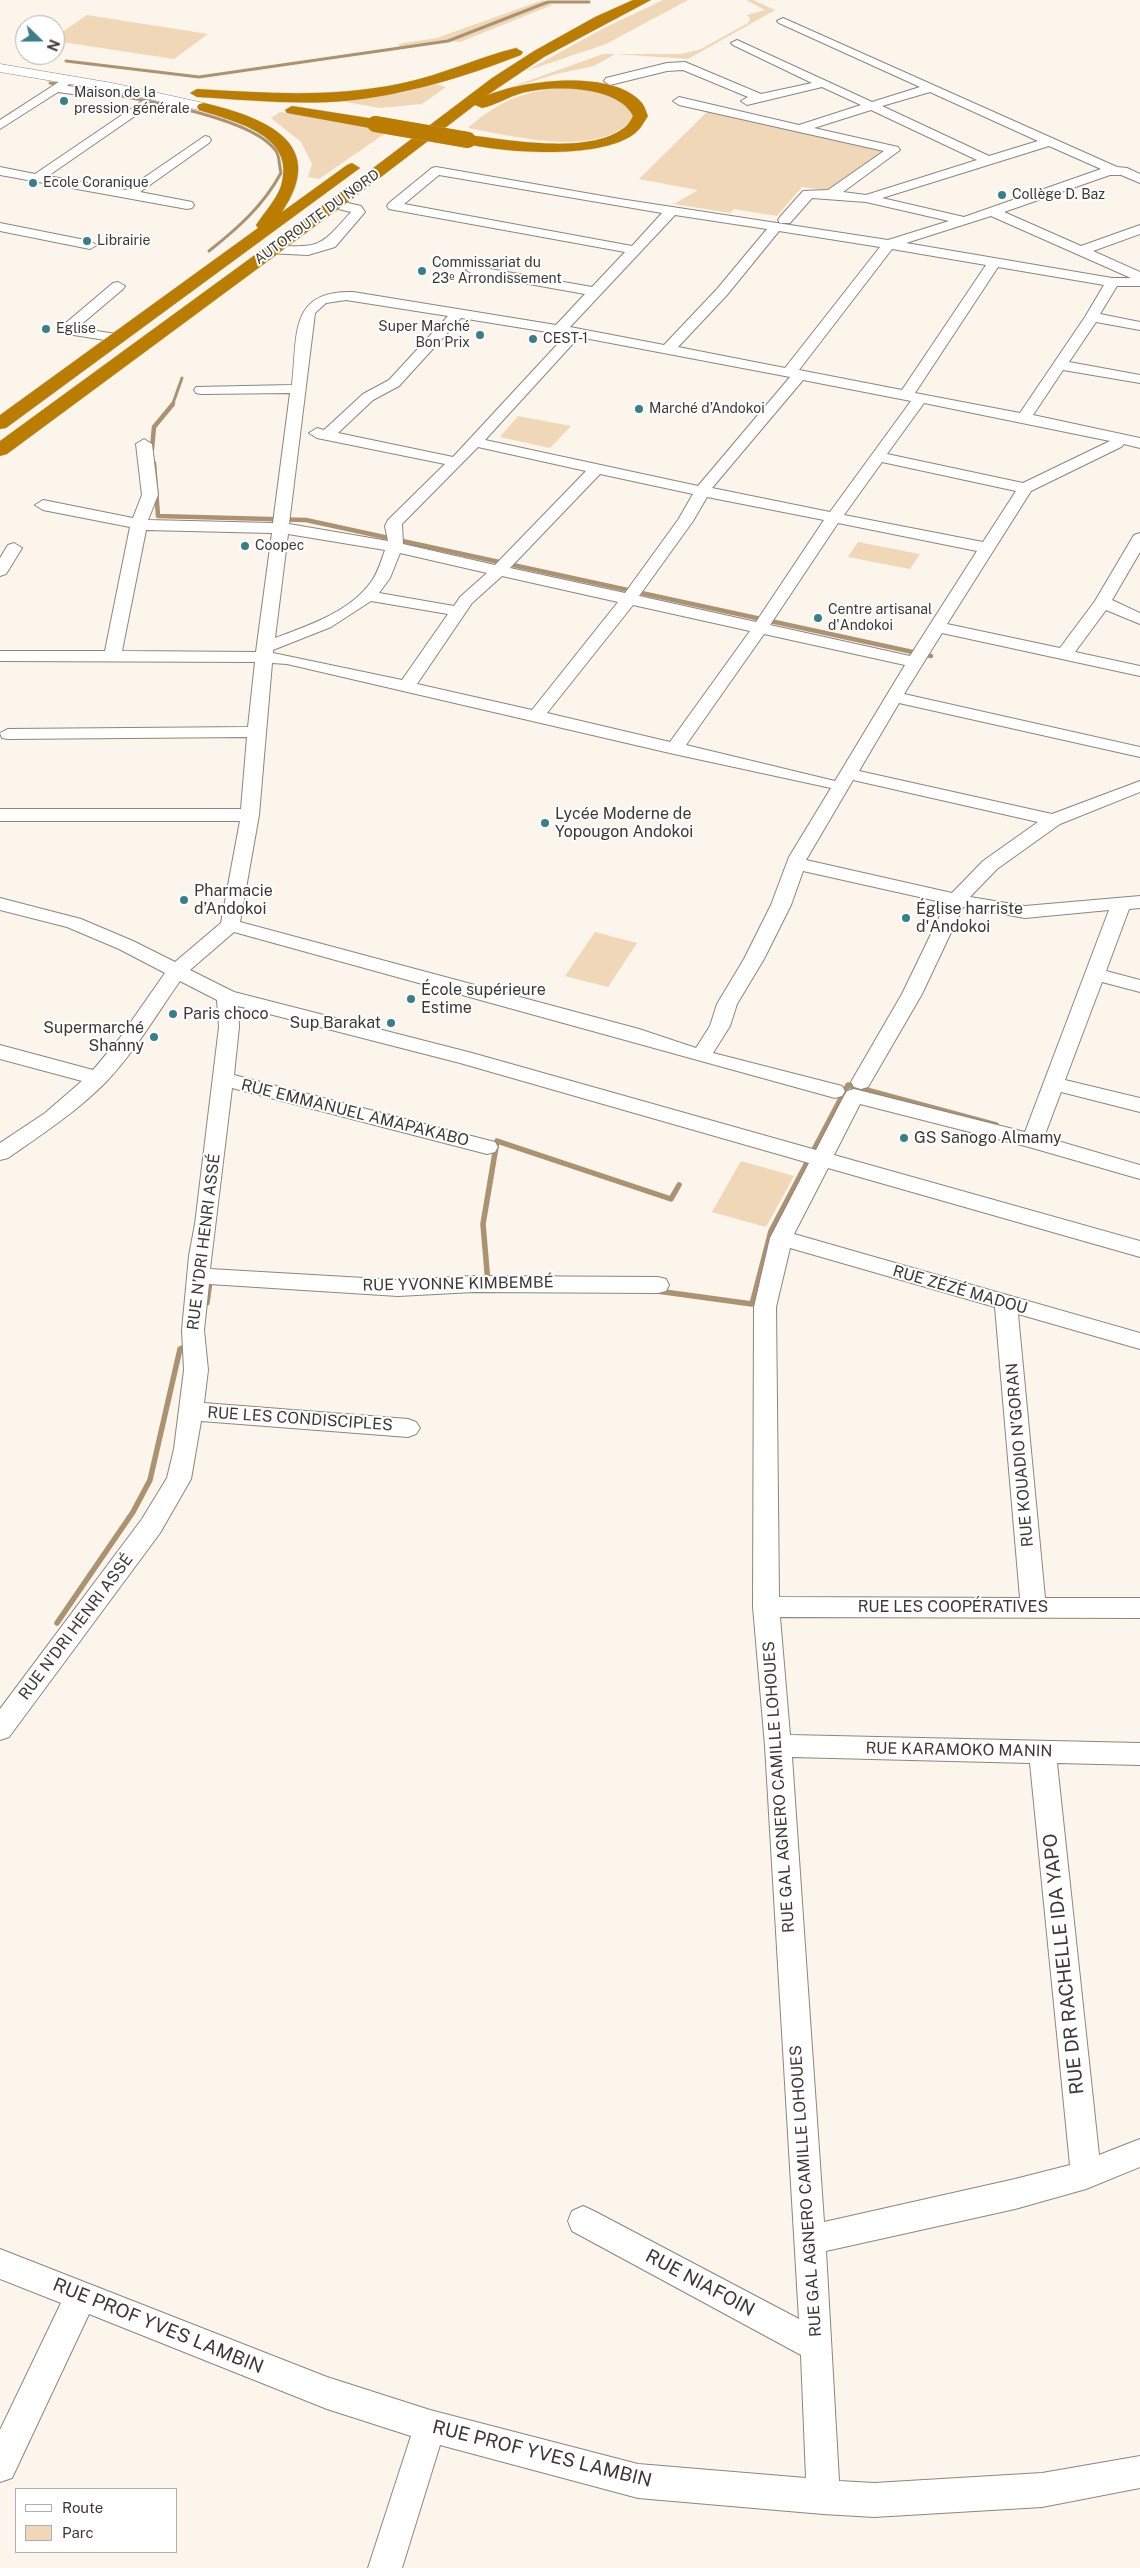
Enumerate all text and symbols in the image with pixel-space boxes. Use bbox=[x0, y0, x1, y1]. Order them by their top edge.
north arrow bbox=[15, 15, 65, 65]
text: N bbox=[44, 37, 62, 53]
place label: Maison de la pression générale bbox=[74, 85, 190, 118]
marker: Maison de la pression générale bbox=[58, 95, 70, 107]
street label: AUTOROUTE DU NORD bbox=[251, 166, 383, 268]
place label: Ecole Coranique bbox=[43, 175, 149, 191]
marker: Ecole Coranique bbox=[27, 177, 39, 189]
place label: Collège D. Baz bbox=[1012, 187, 1105, 203]
marker: Collège D. Baz bbox=[996, 189, 1008, 201]
place label: Librairie bbox=[97, 233, 150, 249]
marker: Librairie bbox=[81, 235, 93, 247]
place label: Commissariat du 23ᵉ Arrondissement bbox=[432, 255, 562, 288]
marker: Commissariat du 23ᵉ Arrondissement bbox=[416, 265, 428, 277]
place label: Super Marché Bon Prix bbox=[378, 319, 470, 352]
place label: Eglise bbox=[56, 321, 96, 337]
marker: Eglise bbox=[40, 323, 52, 335]
marker: Super Marché Bon Prix bbox=[474, 329, 486, 341]
place label: CEST-1 bbox=[543, 331, 588, 347]
marker: CEST-1 bbox=[527, 333, 539, 345]
place label: Marché d’Andokoi bbox=[649, 401, 765, 417]
marker: Marché d’Andokoi bbox=[633, 403, 645, 415]
place label: Coopec bbox=[255, 538, 304, 554]
marker: Coopec bbox=[239, 540, 251, 552]
place label: Centre artisanal d'Andokoi bbox=[828, 602, 932, 634]
marker: Centre artisanal d'Andokoi bbox=[812, 612, 824, 624]
place label: Lycée Moderne de Yopougon Andokoi bbox=[555, 804, 693, 842]
marker: Lycée Moderne de Yopougon Andokoi bbox=[539, 817, 551, 829]
place label: Pharmacie d’Andokoi bbox=[194, 881, 273, 919]
marker: Pharmacie d’Andokoi bbox=[178, 894, 190, 906]
place label: Église harriste d'Andokoi bbox=[916, 899, 1023, 937]
marker: Église harriste d'Andokoi bbox=[900, 912, 912, 924]
place label: École supérieure Estime bbox=[421, 980, 546, 1018]
marker: École supérieure Estime bbox=[405, 993, 417, 1005]
place label: Paris choco bbox=[183, 1004, 269, 1024]
marker: Paris choco bbox=[167, 1008, 179, 1020]
place label: Sup Barakat bbox=[290, 1013, 381, 1033]
marker: Sup Barakat bbox=[385, 1017, 397, 1029]
place label: Supermarché Shanny bbox=[43, 1018, 144, 1056]
marker: Supermarché Shanny bbox=[148, 1031, 160, 1043]
street label: RUE EMMANUEL AMAPAKABO bbox=[239, 1075, 471, 1151]
place label: GS Sanogo Almamy bbox=[914, 1128, 1062, 1148]
marker: GS Sanogo Almamy bbox=[898, 1132, 910, 1144]
street label: RUE N’DRI HENRI ASSÉ bbox=[184, 1153, 224, 1331]
street label: RUE ZÉZÉ MADOU bbox=[891, 1262, 1029, 1318]
street label: RUE YVONNE KIMBEMBÉ bbox=[362, 1273, 554, 1295]
street label: RUE KOUADIO N’GORAN bbox=[1002, 1362, 1038, 1548]
street label: RUE LES CONDISCIPLES bbox=[207, 1403, 393, 1435]
street label: RUE N’DRI HENRI ASSÉ bbox=[15, 1550, 137, 1704]
street label: RUE LES COOPÉRATIVES bbox=[858, 1597, 1048, 1617]
street label: RUE GAL AGNERO CAMILLE LOHOUES bbox=[759, 1641, 799, 1933]
street label: RUE KARAMOKO MANIN bbox=[865, 1739, 1053, 1761]
street label: RUE DR RACHELLE IDA YAPO bbox=[1039, 1832, 1089, 2096]
street label: RUE GAL AGNERO CAMILLE LOHOUES bbox=[786, 2045, 826, 2337]
street label: RUE NIAFOIN bbox=[642, 2245, 758, 2321]
street label: RUE PROF YVES LAMBIN bbox=[49, 2273, 267, 2379]
street label: RUE PROF YVES LAMBIN bbox=[430, 2416, 654, 2492]
legend bbox=[15, 2488, 178, 2553]
text: Route bbox=[62, 2499, 103, 2516]
text: Parc bbox=[62, 2524, 94, 2541]

